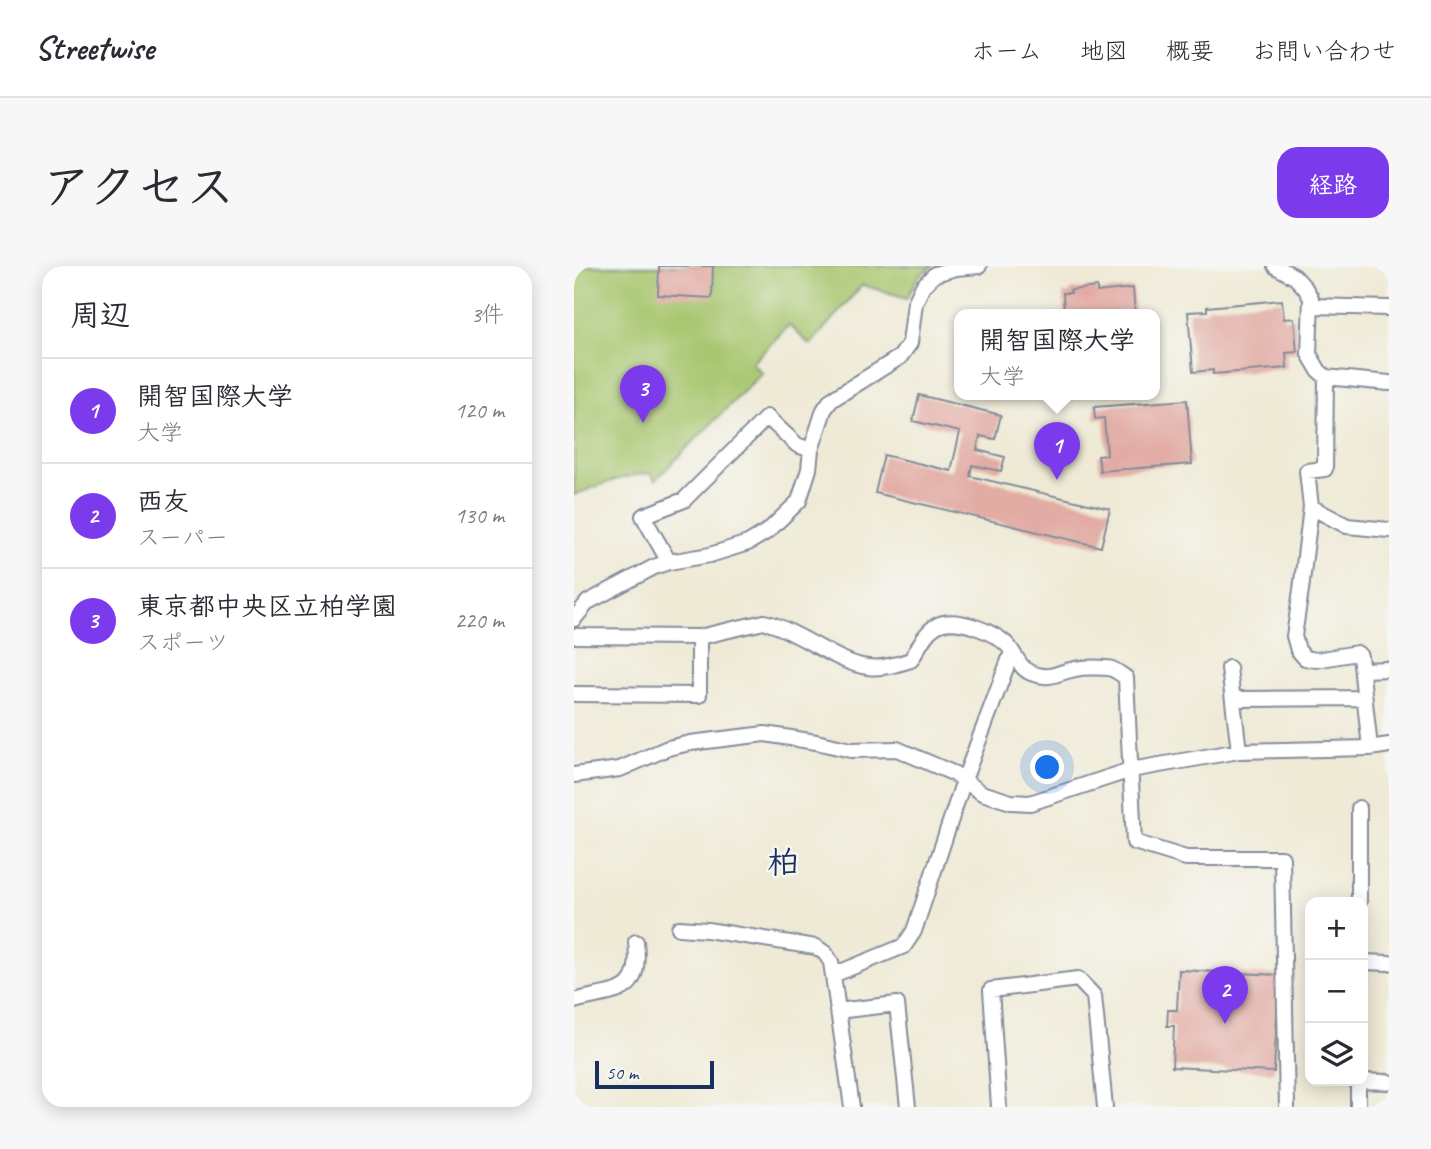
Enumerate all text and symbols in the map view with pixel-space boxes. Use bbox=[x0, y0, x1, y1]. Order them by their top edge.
text: Streetwise bbox=[35, 27, 154, 69]
text: ホーム bbox=[971, 36, 1042, 66]
text: 地図 bbox=[1080, 36, 1128, 66]
text: 概要 bbox=[1166, 36, 1214, 66]
text: お問い合わせ bbox=[1252, 36, 1396, 66]
button: 経路 bbox=[1277, 147, 1389, 218]
text: アクセス bbox=[42, 156, 235, 218]
text: 周辺 bbox=[70, 296, 130, 334]
text: 3件 bbox=[471, 300, 504, 329]
popup bbox=[954, 309, 1160, 400]
text: 開智国際大学 bbox=[979, 324, 1135, 357]
text: 大学 bbox=[979, 362, 1025, 391]
pin: 3 bbox=[620, 365, 666, 423]
text: 開智国際大学 bbox=[137, 380, 293, 413]
text: 1 bbox=[88, 396, 98, 425]
text: 120 m bbox=[455, 396, 504, 425]
text: 大学 bbox=[137, 418, 183, 447]
pin: 1 bbox=[1034, 422, 1080, 480]
text: 西友 bbox=[137, 485, 189, 518]
text: 2 bbox=[88, 501, 98, 530]
text: 130 m bbox=[455, 501, 504, 530]
text: スーパー bbox=[137, 523, 228, 552]
text: 東京都中央区立柏学園 bbox=[137, 590, 397, 623]
text: 3 bbox=[88, 606, 98, 635]
text: 220 m bbox=[455, 606, 504, 635]
text: スポーツ bbox=[137, 628, 229, 657]
your location bbox=[1030, 750, 1064, 784]
district label: 柏 bbox=[767, 842, 799, 883]
map controls bbox=[1305, 897, 1368, 1086]
button: + bbox=[1305, 897, 1368, 960]
button: − bbox=[1305, 960, 1368, 1023]
pin: 2 bbox=[1202, 966, 1248, 1024]
button: layers bbox=[1305, 1023, 1368, 1086]
scale bar bbox=[595, 1058, 714, 1090]
text: 50 m bbox=[606, 1061, 638, 1085]

